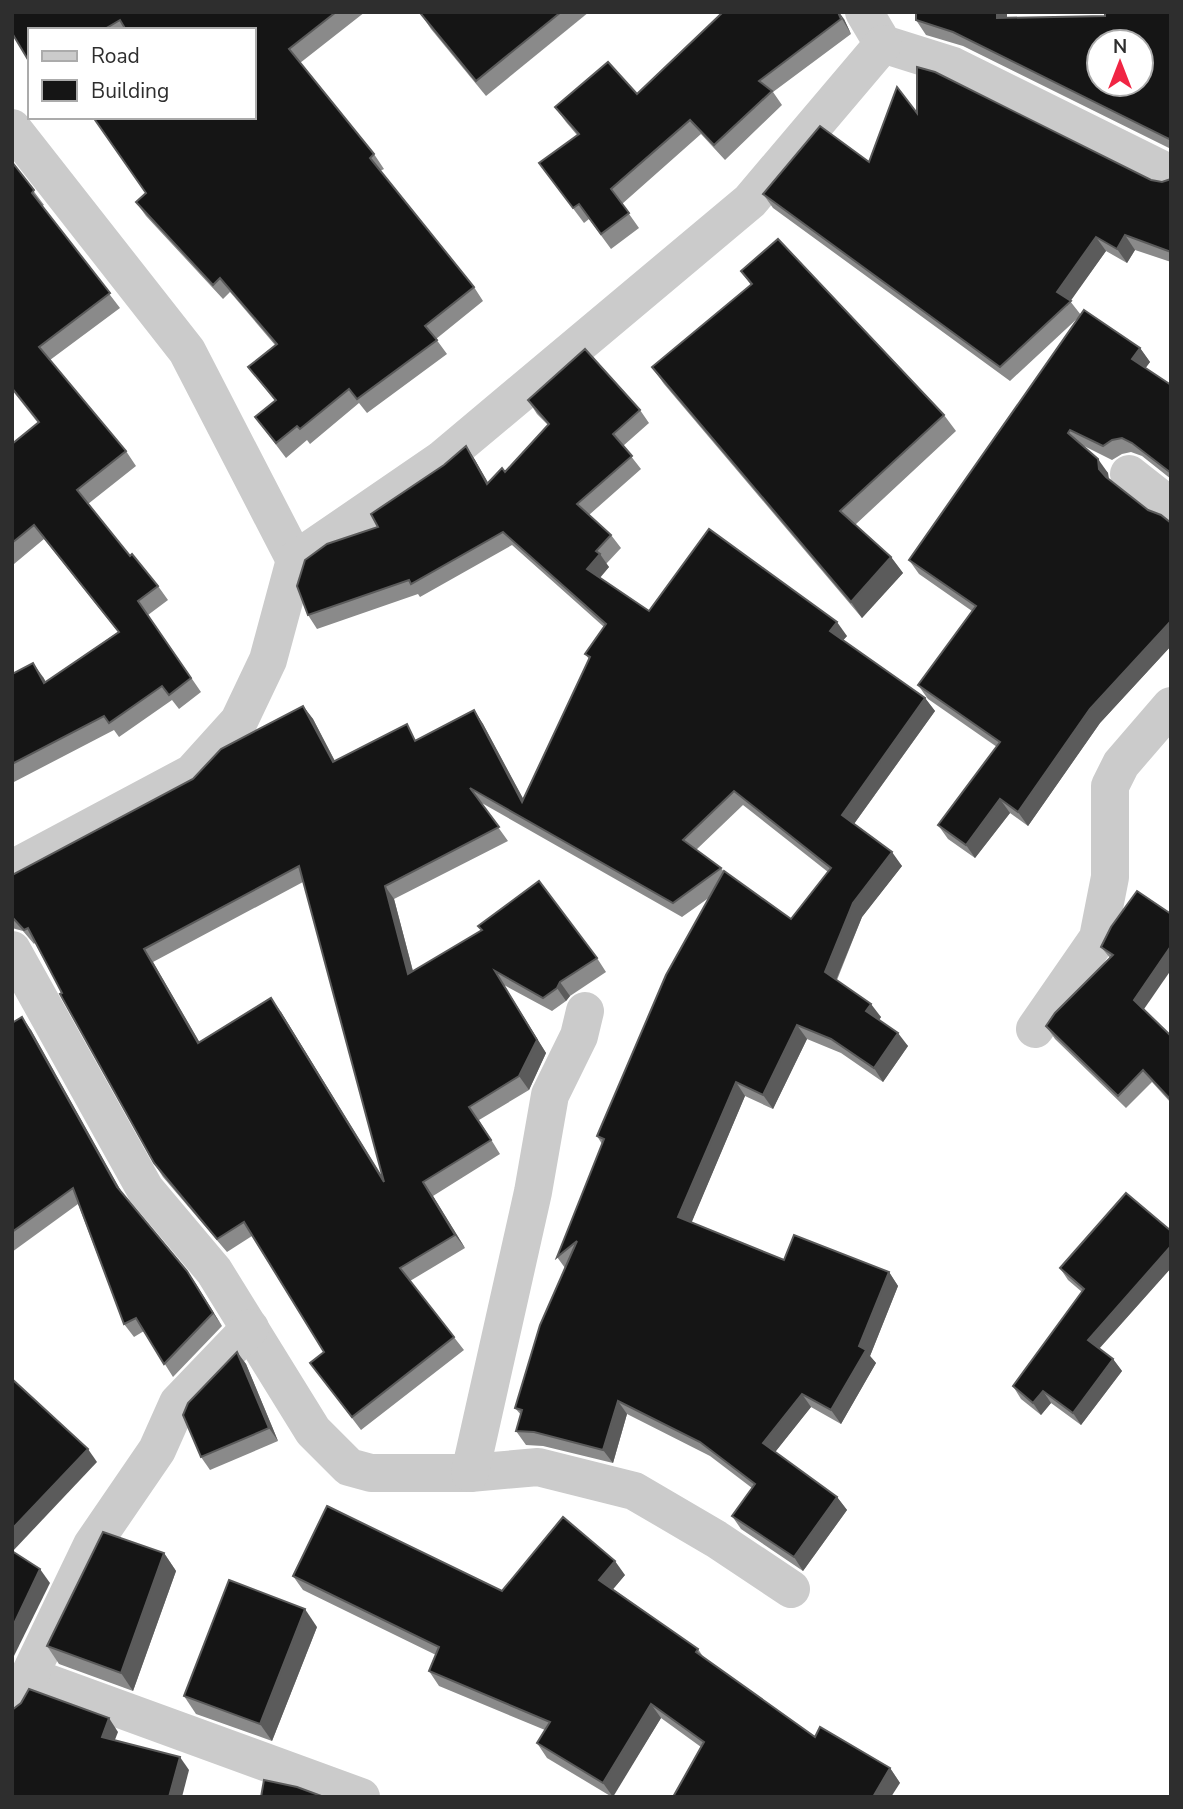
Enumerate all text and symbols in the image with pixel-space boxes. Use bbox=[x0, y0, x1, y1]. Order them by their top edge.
legend bbox=[28, 28, 256, 119]
north arrow bbox=[1085, 28, 1155, 98]
text: N bbox=[1113, 34, 1127, 60]
text: Road bbox=[91, 42, 140, 70]
text: Building bbox=[91, 77, 169, 105]

